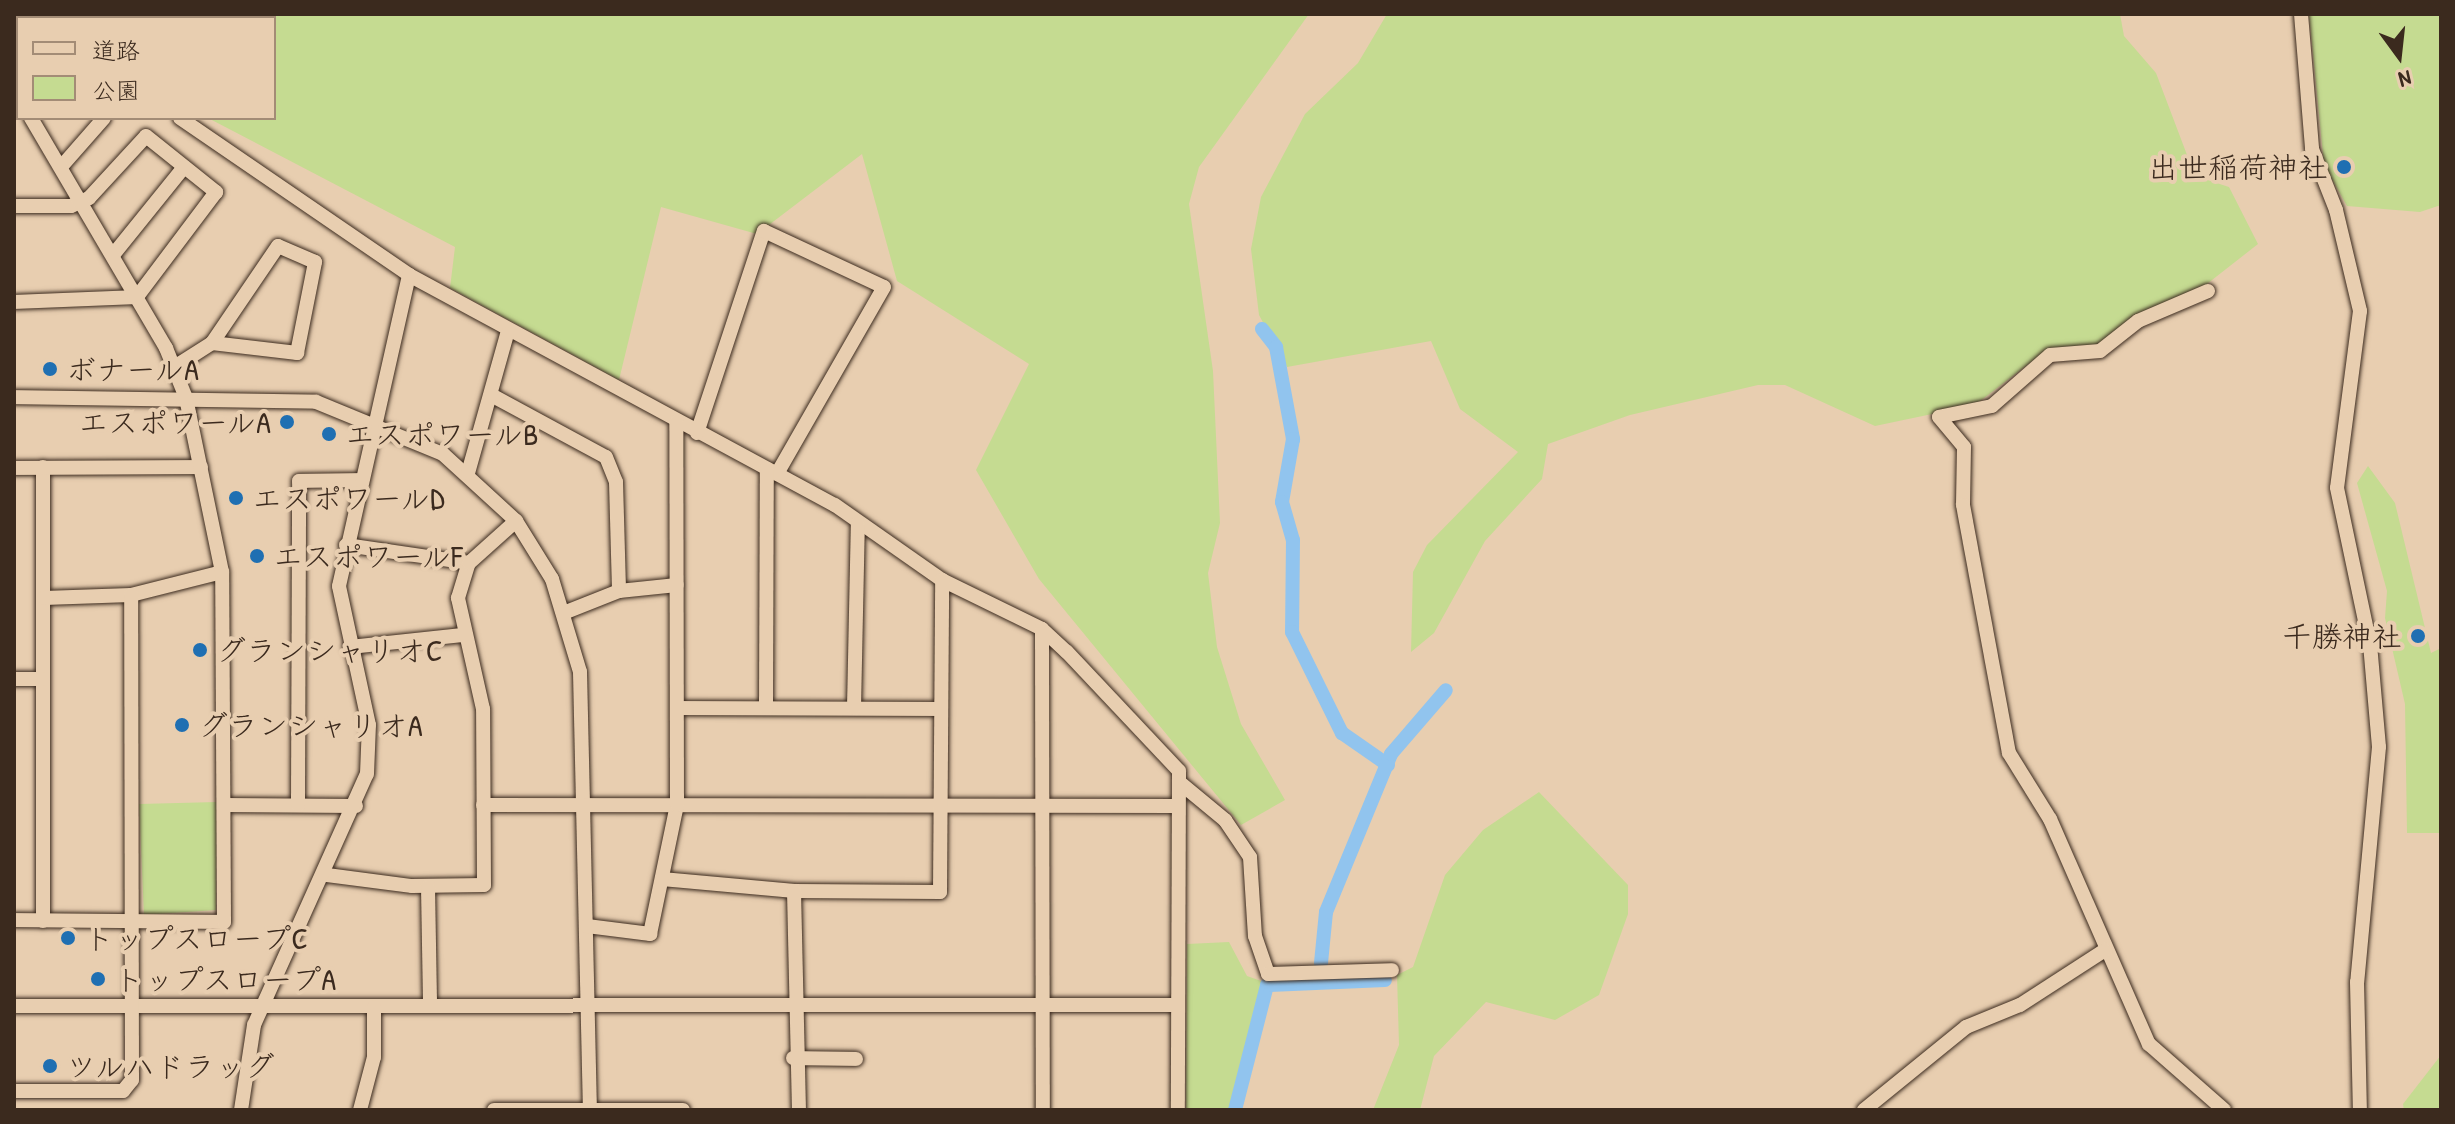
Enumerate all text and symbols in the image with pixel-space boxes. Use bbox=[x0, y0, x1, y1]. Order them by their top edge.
legend bbox=[16, 16, 276, 120]
north arrow bbox=[2359, 16, 2439, 96]
text: 道路 bbox=[92, 34, 140, 66]
text: N bbox=[2396, 63, 2415, 95]
text: 公園 bbox=[92, 74, 140, 106]
place label: 出世稲荷神社 bbox=[2148, 149, 2328, 185]
marker: 出世稲荷神社 bbox=[2335, 158, 2353, 176]
place label: ボナールA bbox=[66, 351, 201, 387]
marker: ボナールA bbox=[41, 360, 59, 378]
place label: エスポワールA bbox=[76, 404, 271, 440]
marker: エスポワールA bbox=[278, 413, 296, 431]
place label: エスポワールB bbox=[345, 416, 540, 452]
marker: エスポワールB bbox=[320, 425, 338, 443]
place label: エスポワールD bbox=[252, 480, 446, 516]
marker: エスポワールD bbox=[227, 489, 245, 507]
place label: エスポワールF bbox=[273, 538, 464, 574]
marker: エスポワールF bbox=[248, 547, 266, 565]
place label: 千勝神社 bbox=[2282, 618, 2402, 654]
marker: 千勝神社 bbox=[2409, 627, 2427, 645]
place label: グランシャリオC bbox=[216, 632, 442, 668]
marker: グランシャリオC bbox=[191, 641, 209, 659]
place label: グランシャリオA bbox=[198, 707, 423, 743]
marker: グランシャリオA bbox=[173, 716, 191, 734]
place label: トップスロープC bbox=[84, 920, 310, 956]
marker: トップスロープC bbox=[59, 929, 77, 947]
place label: トップスロープA bbox=[114, 961, 339, 997]
marker: トップスロープA bbox=[89, 970, 107, 988]
place label: ツルハドラッグ bbox=[66, 1048, 276, 1084]
marker: ツルハドラッグ bbox=[41, 1057, 59, 1075]

